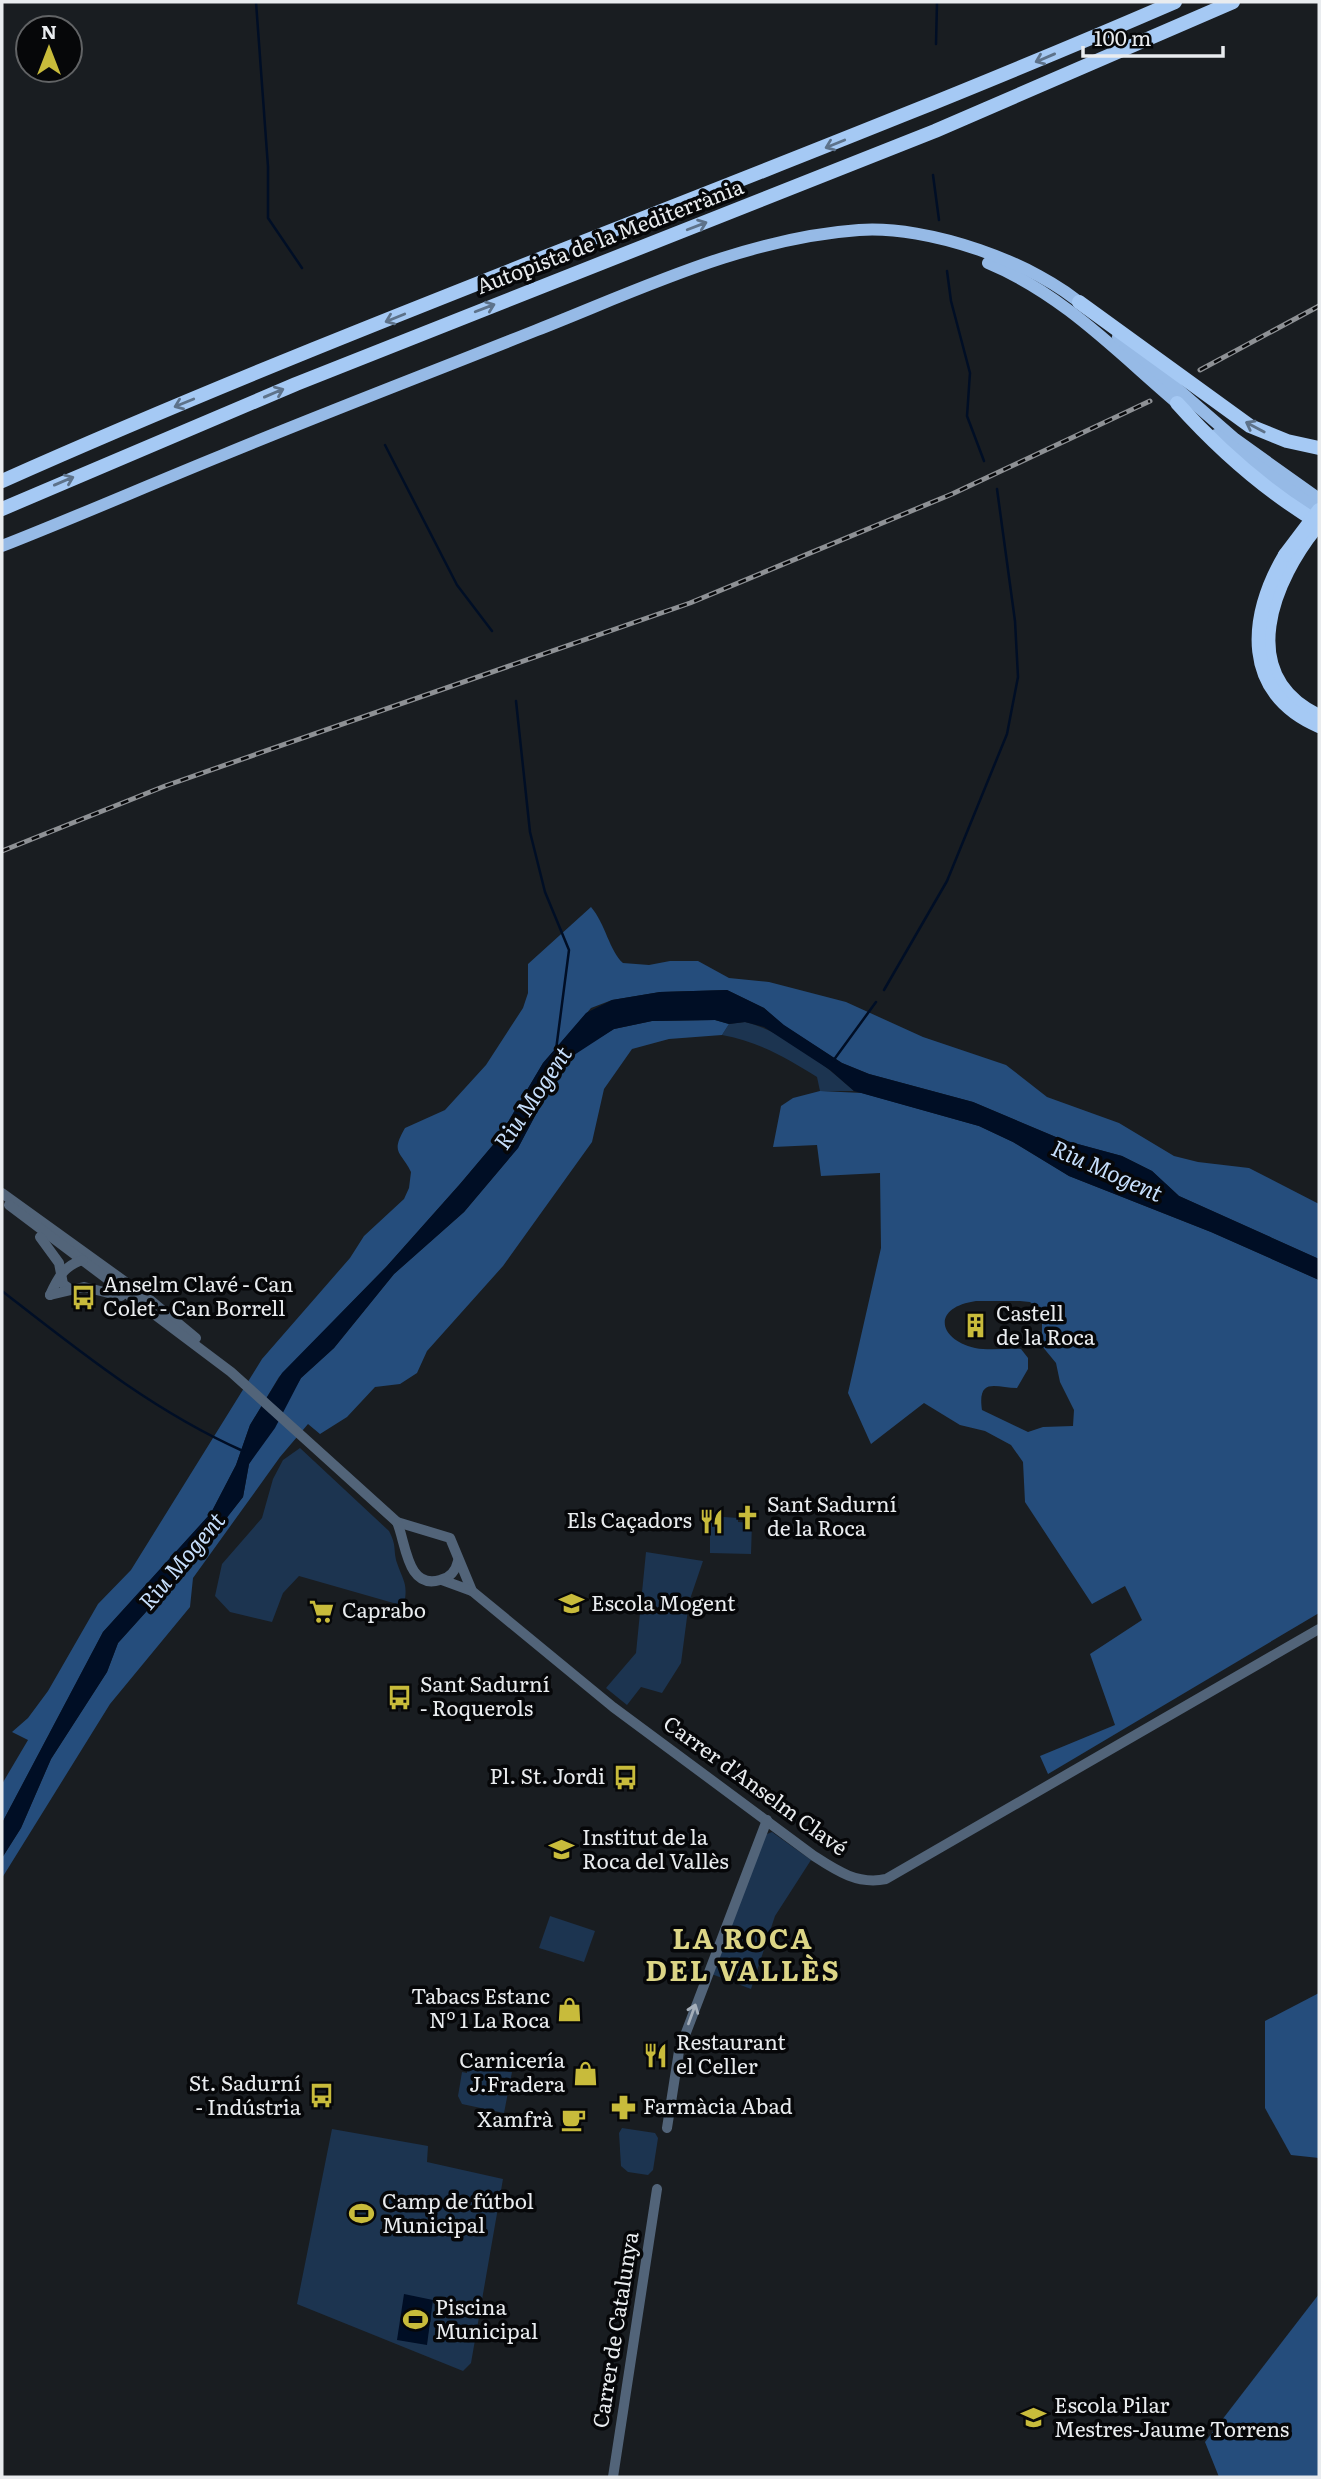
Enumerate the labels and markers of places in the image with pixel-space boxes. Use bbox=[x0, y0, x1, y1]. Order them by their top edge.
place label: Anselm Clavé - Can Colet - Can Borrell bbox=[103, 1267, 293, 1322]
bus stop icon: Anselm Clavé - Can Colet - Can Borrell bbox=[69, 1283, 97, 1311]
place label: Castell de la Roca bbox=[996, 1296, 1096, 1351]
building icon: Castell de la Roca bbox=[962, 1312, 990, 1340]
place label: Sant Sadurní de la Roca bbox=[767, 1487, 897, 1542]
place label: Els Caçadors bbox=[567, 1503, 692, 1534]
church icon: Sant Sadurní de la Roca bbox=[733, 1503, 761, 1531]
restaurant icon: Els Caçadors bbox=[698, 1507, 726, 1535]
place label: Escola Mogent bbox=[591, 1586, 736, 1617]
school or university icon: Escola Mogent bbox=[557, 1590, 585, 1618]
place label: Caprabo bbox=[342, 1593, 426, 1624]
supermarket icon: Caprabo bbox=[308, 1597, 336, 1625]
place label: Sant Sadurní - Roquerols bbox=[420, 1667, 550, 1722]
bus stop icon: Sant Sadurní - Roquerols bbox=[386, 1683, 414, 1711]
place label: Pl. St. Jordi bbox=[490, 1759, 605, 1790]
bus stop icon: Pl. St. Jordi bbox=[611, 1763, 639, 1791]
place label: Institut de la Roca del Vallès bbox=[582, 1820, 729, 1875]
school or university icon: Institut de la Roca del Vallès bbox=[548, 1836, 576, 1864]
place label: Tabacs Estanc Nº 1 La Roca bbox=[411, 1979, 551, 2034]
shop icon: Tabacs Estanc Nº 1 La Roca bbox=[556, 1995, 584, 2023]
place label: Restaurant el Celler bbox=[676, 2025, 786, 2080]
restaurant icon: Restaurant el Celler bbox=[642, 2041, 670, 2069]
place label: Carnicería J.Fradera bbox=[459, 2043, 566, 2098]
shop icon: Carnicería J.Fradera bbox=[571, 2059, 599, 2087]
place label: St. Sadurní - Indústria bbox=[189, 2066, 302, 2121]
bus stop icon: St. Sadurní - Indústria bbox=[307, 2082, 335, 2110]
place label: Farmàcia Abad bbox=[643, 2089, 793, 2120]
pharmacy icon: Farmàcia Abad bbox=[609, 2093, 637, 2121]
place label: Xamfrà bbox=[477, 2102, 554, 2133]
cafe icon: Xamfrà bbox=[559, 2106, 587, 2134]
place label: Camp de fútbol Municipal bbox=[382, 2184, 534, 2239]
sports icon: Camp de fútbol Municipal bbox=[348, 2200, 376, 2228]
place label: Piscina Municipal bbox=[435, 2290, 538, 2345]
sports icon: Piscina Municipal bbox=[401, 2306, 429, 2334]
place label: Escola Pilar Mestres-Jaume Torrens bbox=[1054, 2388, 1289, 2443]
school or university icon: Escola Pilar Mestres-Jaume Torrens bbox=[1020, 2404, 1048, 2432]

